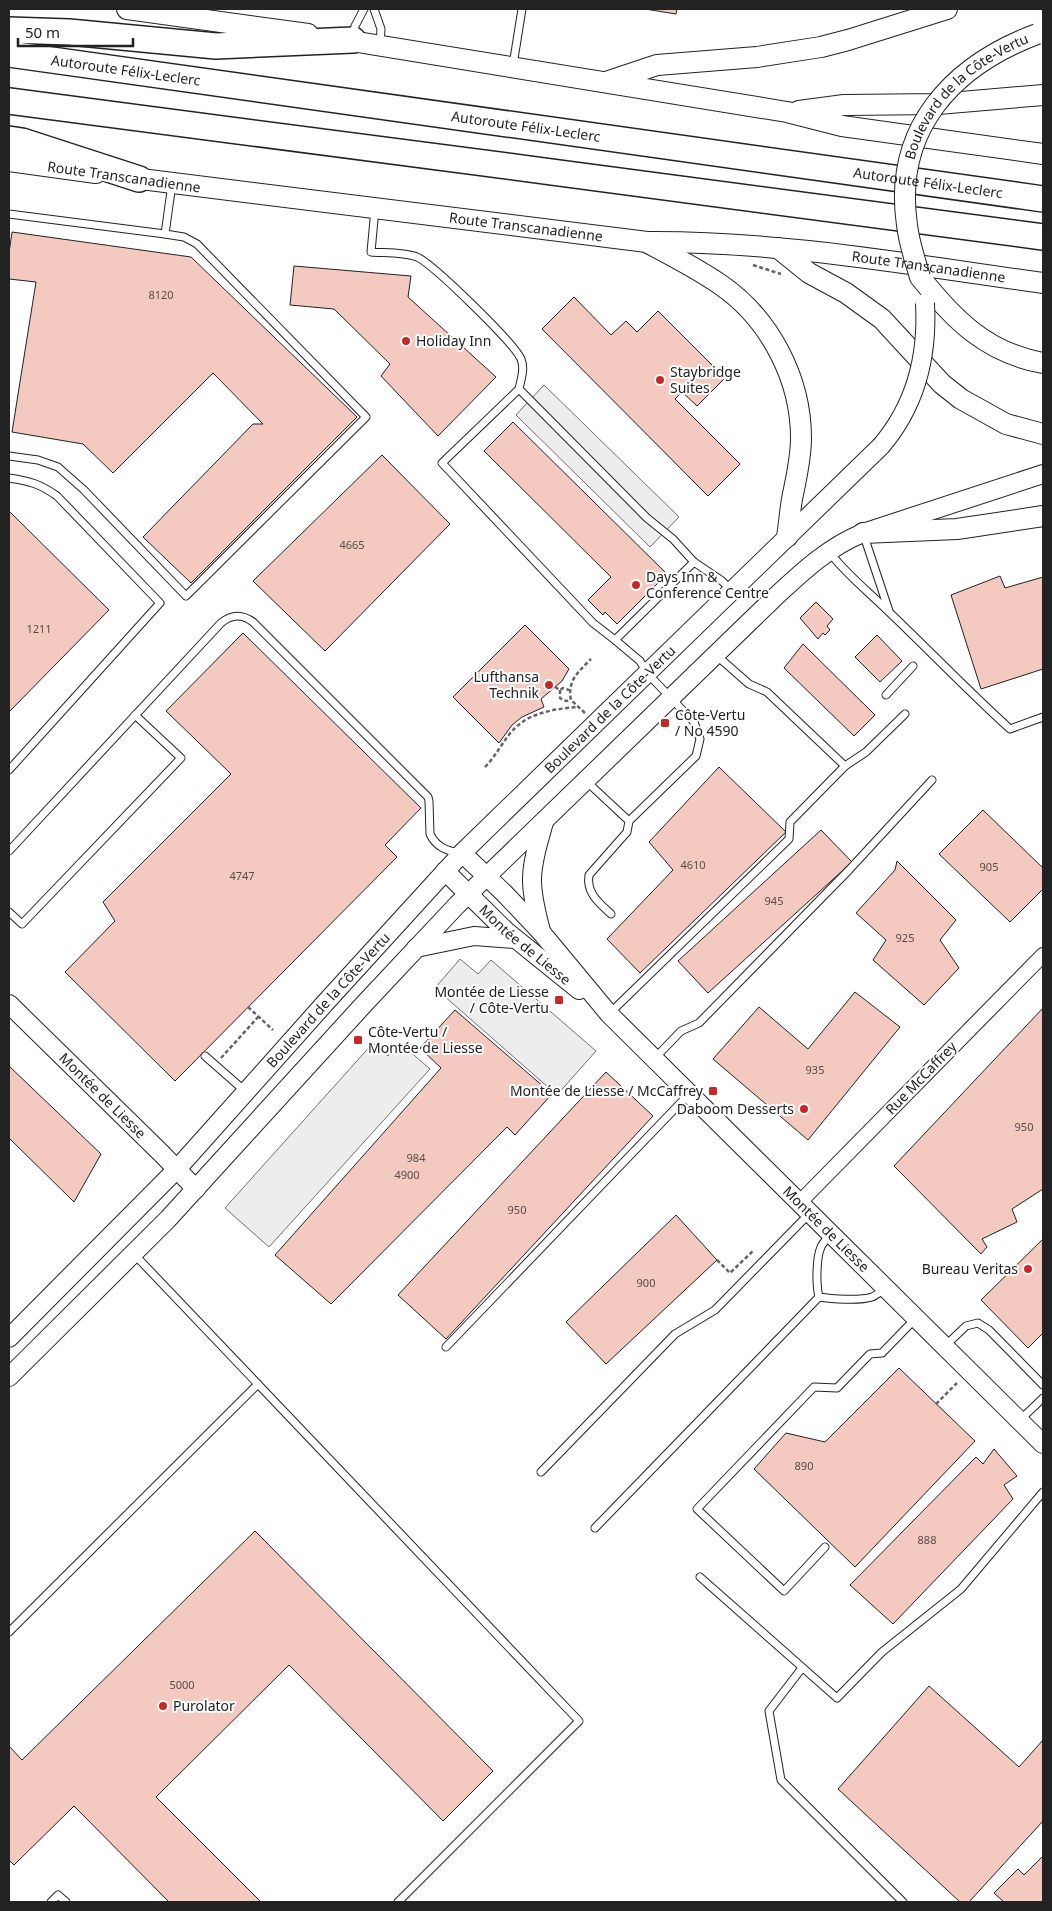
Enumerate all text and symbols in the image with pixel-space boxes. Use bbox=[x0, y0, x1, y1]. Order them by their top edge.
scale bar bbox=[18, 15, 132, 47]
text: 50 m bbox=[25, 22, 60, 42]
street label: Boulevard de la Côte-Vertu bbox=[900, 29, 1031, 161]
street label: Autoroute Félix-Leclerc bbox=[50, 50, 202, 90]
street label: Autoroute Félix-Leclerc bbox=[450, 106, 602, 146]
street label: Route Transcanadienne bbox=[46, 156, 202, 197]
street label: Autoroute Félix-Leclerc bbox=[852, 163, 1004, 202]
street label: Route Transcanadienne bbox=[448, 207, 604, 245]
street label: Route Transcanadienne bbox=[851, 246, 1007, 287]
house number: 8120 bbox=[148, 287, 174, 302]
place label: Holiday Inn bbox=[416, 331, 491, 350]
marker: Holiday Inn bbox=[400, 335, 412, 347]
place label: Staybridge Suites bbox=[670, 362, 741, 397]
marker: Staybridge Suites bbox=[654, 374, 666, 386]
house number: 4665 bbox=[339, 537, 365, 552]
place label: Days Inn & Conference Centre bbox=[646, 567, 769, 602]
marker: Days Inn & Conference Centre bbox=[630, 579, 642, 591]
house number: 1211 bbox=[26, 621, 52, 636]
street label: Boulevard de la Côte-Vertu bbox=[540, 641, 679, 777]
place label: Lufthansa Technik bbox=[473, 667, 540, 702]
marker: Lufthansa Technik bbox=[543, 679, 555, 691]
place label: Côte-Vertu / No 4590 bbox=[675, 705, 745, 740]
marker: Côte-Vertu / No 4590 bbox=[659, 717, 671, 729]
house number: 4610 bbox=[680, 857, 706, 872]
house number: 905 bbox=[980, 859, 998, 874]
house number: 4747 bbox=[229, 868, 255, 883]
house number: 945 bbox=[765, 893, 783, 908]
street label: Montée de Liesse bbox=[475, 900, 575, 989]
street label: Boulevard de la Côte-Vertu bbox=[262, 928, 394, 1071]
house number: 925 bbox=[896, 930, 914, 945]
place label: Montée de Liesse / Côte-Vertu bbox=[434, 982, 549, 1017]
marker: Montée de Liesse / Côte-Vertu bbox=[553, 994, 565, 1006]
place label: Côte-Vertu / Montée de Liesse bbox=[368, 1022, 483, 1057]
marker: Côte-Vertu / Montée de Liesse bbox=[352, 1034, 364, 1046]
street label: Rue McCaffrey bbox=[881, 1036, 961, 1118]
street label: Montée de Liesse bbox=[55, 1048, 151, 1142]
house number: 935 bbox=[806, 1062, 824, 1077]
place label: Montée de Liesse / McCaffrey bbox=[510, 1081, 704, 1100]
marker: Montée de Liesse / McCaffrey bbox=[707, 1085, 719, 1097]
place label: Daboom Desserts bbox=[677, 1099, 794, 1118]
marker: Daboom Desserts bbox=[798, 1103, 810, 1115]
house number: 950 bbox=[1015, 1119, 1033, 1134]
house number: 984 bbox=[407, 1150, 426, 1165]
house number: 4900 bbox=[394, 1167, 420, 1182]
street label: Montée de Liesse bbox=[779, 1182, 874, 1276]
house number: 950 bbox=[508, 1202, 526, 1217]
place label: Bureau Veritas bbox=[922, 1259, 1018, 1278]
marker: Bureau Veritas bbox=[1022, 1263, 1034, 1275]
house number: 900 bbox=[637, 1275, 655, 1290]
house number: 890 bbox=[795, 1458, 813, 1473]
house number: 888 bbox=[918, 1532, 936, 1547]
house number: 5000 bbox=[169, 1677, 195, 1692]
place label: Purolator bbox=[173, 1696, 235, 1715]
marker: Purolator bbox=[157, 1700, 169, 1712]

